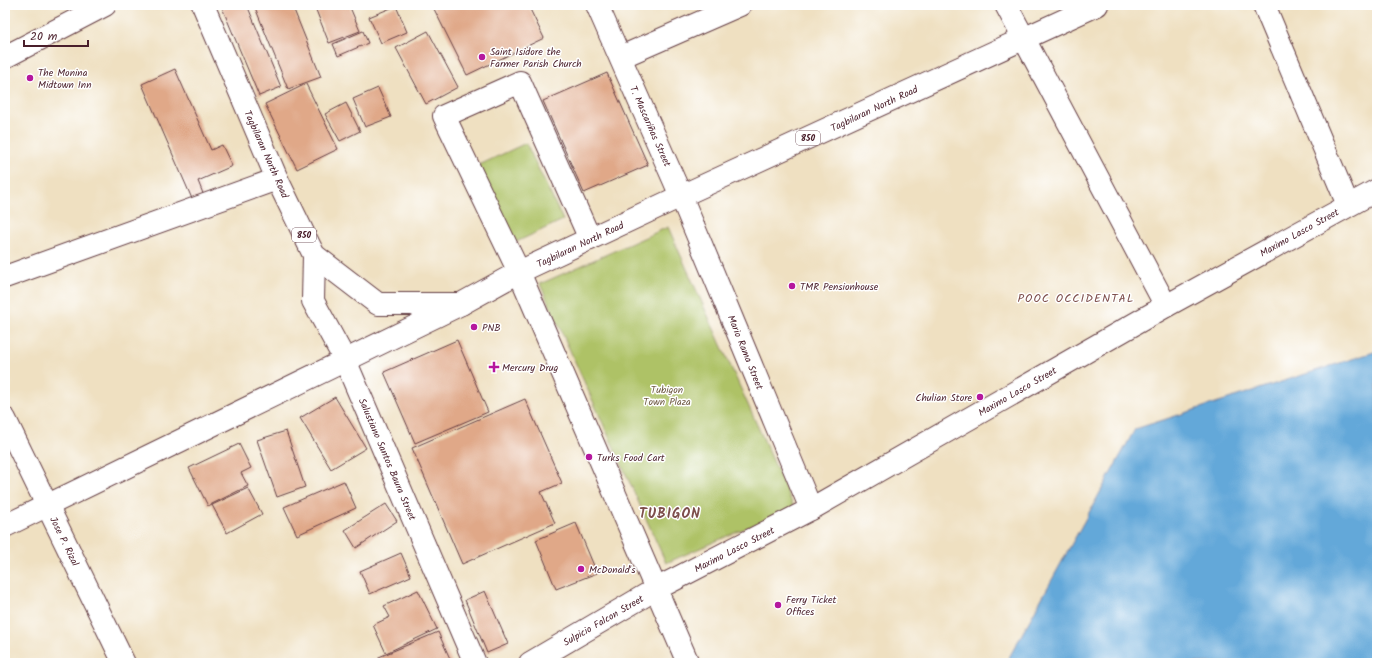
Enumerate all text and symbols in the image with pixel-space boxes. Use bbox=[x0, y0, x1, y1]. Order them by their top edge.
scale bar bbox=[24, 22, 88, 48]
text: 20 m bbox=[30, 27, 58, 46]
place label: Saint Isidore the Farmer Parish Church bbox=[490, 44, 582, 72]
marker: Saint Isidore the Farmer Parish Church bbox=[477, 52, 487, 62]
place label: The Monina Midtown Inn bbox=[38, 65, 92, 93]
marker: The Monina Midtown Inn bbox=[25, 73, 35, 83]
street label: Tagbilaran North Road bbox=[828, 81, 922, 136]
street label: T. Mascariñas Street bbox=[625, 83, 675, 170]
street label: Tagbilaran North Road bbox=[239, 108, 293, 202]
road number: 850 bbox=[796, 131, 820, 145]
street label: Maximo Lasco Street bbox=[1257, 204, 1342, 261]
street label: Tagbilaran North Road bbox=[534, 217, 628, 272]
road number: 850 bbox=[292, 228, 316, 242]
place label: TMR Pensionhouse bbox=[800, 279, 879, 295]
marker: TMR Pensionhouse bbox=[787, 281, 797, 291]
district label: POOC OCCIDENTAL bbox=[1018, 289, 1134, 308]
street label: Mario Rama Street bbox=[723, 313, 767, 392]
place label: PNB bbox=[482, 320, 501, 336]
marker: PNB bbox=[469, 322, 479, 332]
place label: Mercury Drug bbox=[502, 360, 559, 376]
marker: Mercury Drug bbox=[489, 362, 499, 372]
street label: Maximo Lasco Street bbox=[975, 363, 1060, 421]
park label: Tubigon Town Plaza bbox=[643, 382, 691, 410]
place label: Chulian Store bbox=[915, 390, 972, 406]
marker: Chulian Store bbox=[975, 392, 985, 402]
street label: Salustiano Santos Baura Street bbox=[354, 396, 420, 523]
place label: Turks Food Cart bbox=[597, 450, 665, 466]
marker: Turks Food Cart bbox=[584, 452, 594, 462]
district label: TUBIGON bbox=[639, 503, 701, 525]
street label: Jose P. Rizal bbox=[45, 514, 83, 569]
street label: Maximo Lasco Street bbox=[691, 523, 778, 577]
place label: McDonald's bbox=[589, 562, 636, 578]
marker: McDonald's bbox=[576, 564, 586, 574]
street label: Sulpicio Falcon Street bbox=[560, 591, 647, 651]
place label: Ferry Ticket Offices bbox=[786, 592, 836, 620]
marker: Ferry Ticket Offices bbox=[773, 600, 783, 610]

